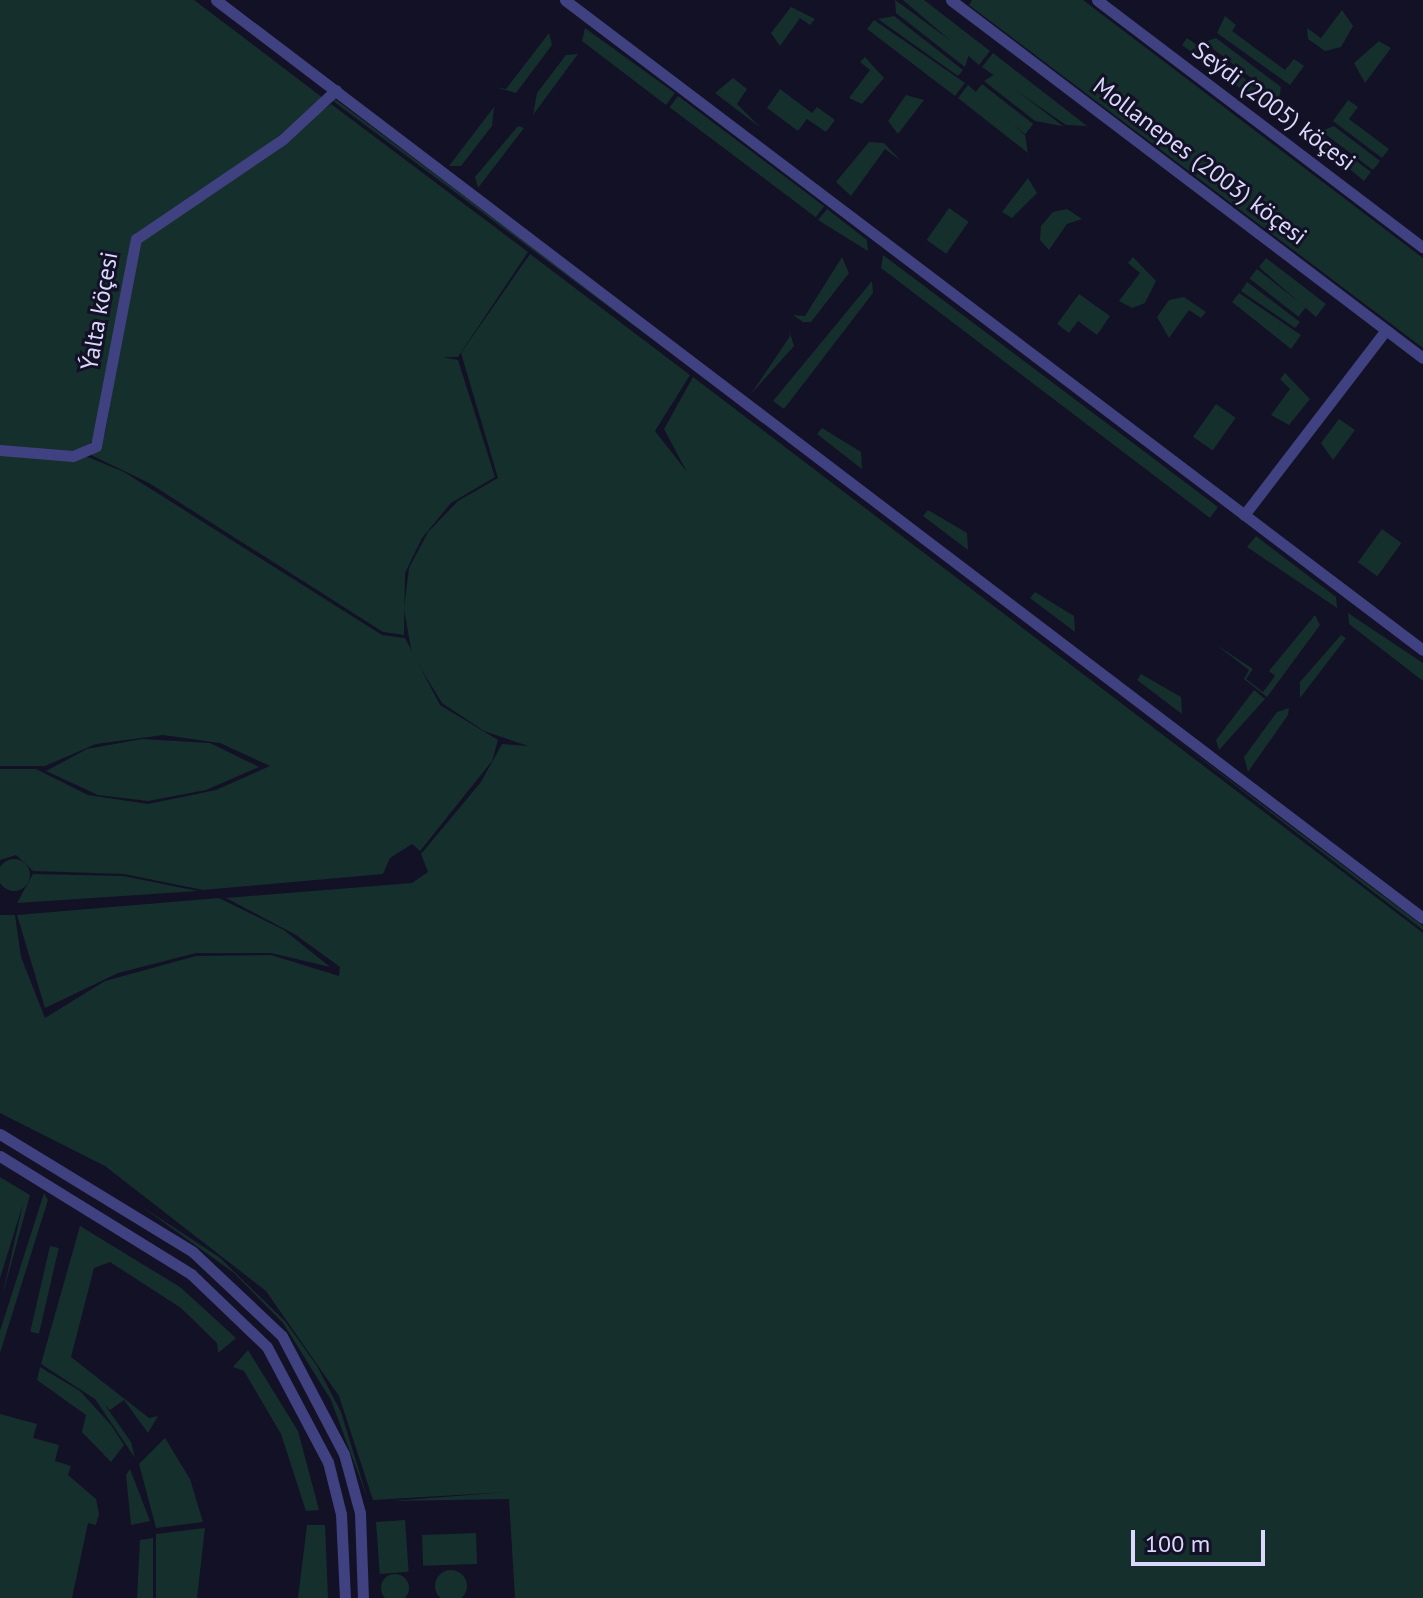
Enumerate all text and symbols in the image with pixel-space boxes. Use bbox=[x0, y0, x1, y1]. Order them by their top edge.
street label: Seýdi (2005) köçesi bbox=[1187, 35, 1361, 177]
street label: Mollanepes (2003) köçesi bbox=[1088, 71, 1312, 251]
street label: Ýalta köçesi bbox=[74, 249, 124, 373]
scale bar bbox=[1135, 1514, 1269, 1564]
text: 100 m bbox=[1145, 1528, 1210, 1559]

